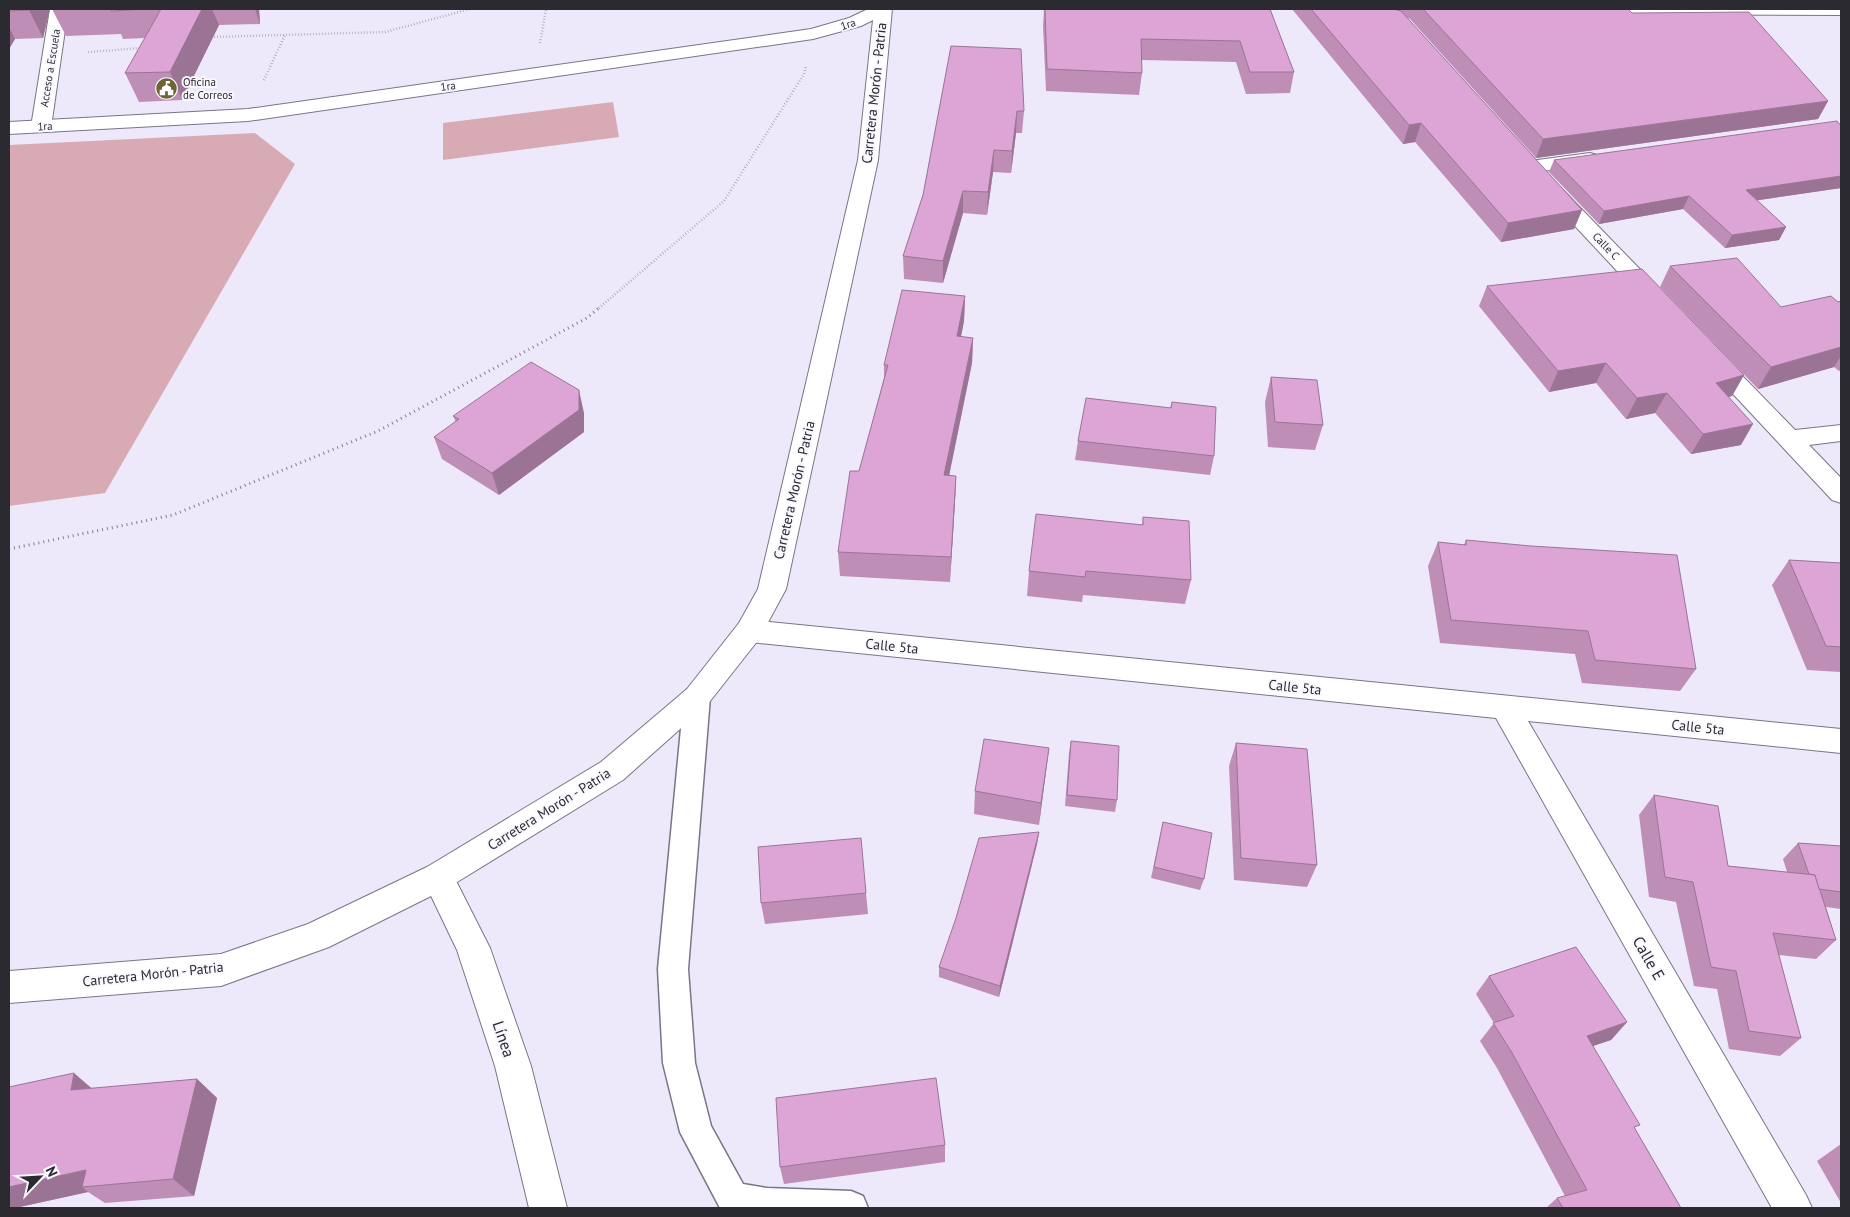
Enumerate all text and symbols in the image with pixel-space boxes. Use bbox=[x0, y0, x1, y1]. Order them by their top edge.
street label: 1ra bbox=[839, 15, 857, 33]
street label: Carretera Morón - Patria bbox=[858, 22, 890, 164]
street label: Acceso a Escuela bbox=[37, 28, 63, 108]
place label: Oficina de Correos bbox=[183, 75, 233, 102]
public building icon: Oficina de Correos bbox=[155, 76, 179, 100]
street label: 1ra bbox=[439, 78, 457, 94]
street label: 1ra bbox=[37, 119, 53, 133]
street label: Calle C bbox=[1590, 229, 1622, 263]
street label: Carretera Morón - Patria bbox=[769, 419, 819, 561]
street label: Calle 5ta bbox=[865, 634, 919, 658]
street label: Calle 5ta bbox=[1268, 675, 1322, 699]
street label: Calle 5ta bbox=[1671, 715, 1725, 739]
street label: Carretera Morón - Patria bbox=[484, 764, 614, 854]
street label: Calle E bbox=[1629, 933, 1669, 983]
street label: Carretera Morón - Patria bbox=[82, 958, 224, 990]
street label: Línea bbox=[488, 1018, 520, 1060]
north arrow bbox=[15, 1152, 65, 1202]
text: N bbox=[42, 1164, 62, 1179]

